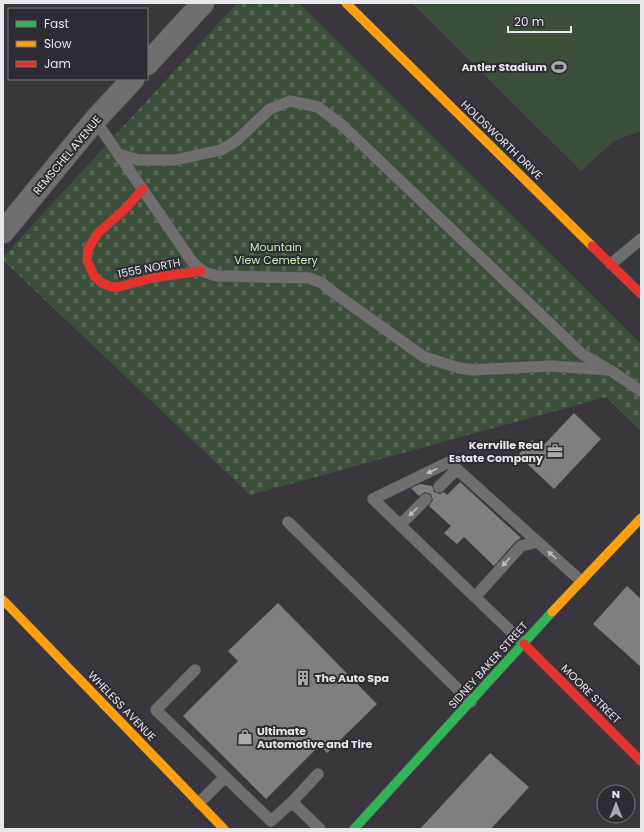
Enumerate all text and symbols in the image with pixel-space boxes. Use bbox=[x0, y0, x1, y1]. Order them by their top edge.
legend bbox=[8, 8, 148, 80]
scale bar bbox=[508, 8, 571, 34]
text: 20 m bbox=[514, 13, 544, 30]
text: Fast bbox=[44, 15, 69, 32]
text: Slow bbox=[44, 35, 72, 52]
text: Jam bbox=[44, 55, 71, 72]
sports icon: Antler Stadium bbox=[550, 58, 568, 76]
place label: Antler Stadium bbox=[461, 59, 547, 75]
street label: HOLDSWORTH DRIVE bbox=[458, 97, 546, 183]
street label: REMSCHEL AVENUE bbox=[29, 112, 105, 198]
park label: Mountain View Cemetery bbox=[234, 239, 319, 268]
street label: 1555 NORTH bbox=[116, 254, 182, 282]
place label: Kerrville Real Estate Company bbox=[449, 437, 543, 466]
office icon: Kerrville Real Estate Company bbox=[546, 442, 564, 460]
one-way arrow bbox=[426, 468, 437, 474]
one-way arrow bbox=[408, 507, 418, 517]
one-way arrow bbox=[547, 551, 557, 560]
one-way arrow bbox=[501, 557, 511, 567]
street label: SIDNEY BAKER STREET bbox=[445, 618, 531, 712]
street label: MOORE STREET bbox=[558, 661, 624, 727]
street label: WHELESS AVENUE bbox=[84, 668, 160, 744]
building icon: The Auto Spa bbox=[294, 669, 312, 687]
place label: The Auto Spa bbox=[315, 670, 389, 686]
place label: Ultimate Automotive and Tire bbox=[257, 723, 372, 752]
shop icon: Ultimate Automotive and Tire bbox=[236, 728, 254, 746]
north arrow bbox=[596, 784, 636, 824]
text: N bbox=[612, 786, 620, 802]

